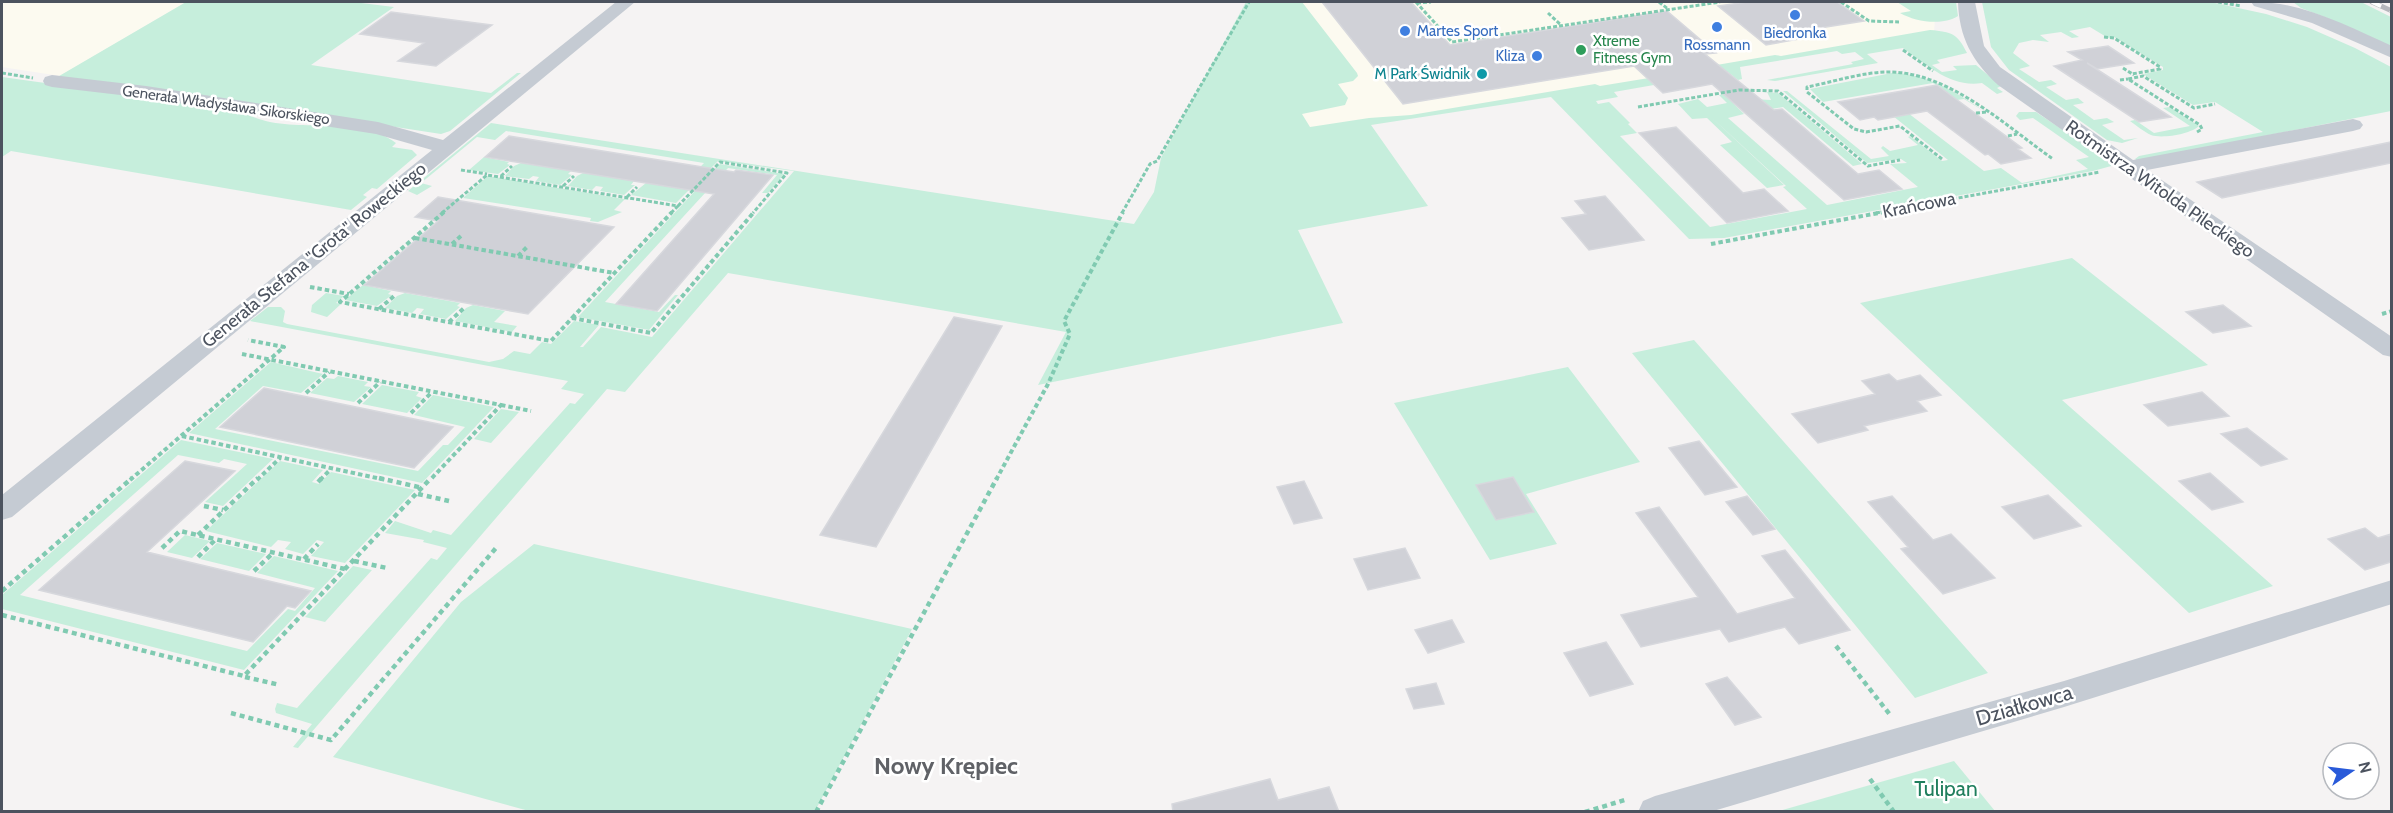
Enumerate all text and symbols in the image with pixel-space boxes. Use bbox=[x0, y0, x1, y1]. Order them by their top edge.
marker: Biedronka bbox=[1788, 8, 1802, 22]
marker: Rossmann bbox=[1710, 20, 1724, 34]
place label: Martes Sport bbox=[1417, 22, 1498, 40]
marker: Martes Sport bbox=[1398, 24, 1412, 38]
place label: Biedronka bbox=[1763, 24, 1827, 42]
place label: Xtreme Fitness Gym bbox=[1593, 32, 1671, 67]
place label: Rossmann bbox=[1684, 36, 1750, 54]
marker: Xtreme Fitness Gym bbox=[1574, 43, 1588, 57]
place label: Kliza bbox=[1496, 47, 1526, 65]
marker: Kliza bbox=[1530, 49, 1544, 63]
place label: M Park Świdnik bbox=[1375, 64, 1470, 83]
marker: M Park Świdnik bbox=[1475, 67, 1489, 81]
street label: Generała Władysława Sikorskiego bbox=[121, 82, 331, 128]
street label: Rotmistrza Witolda Pileckiego bbox=[2061, 115, 2259, 263]
street label: Generała Stefana "Grota" Roweckiego bbox=[197, 158, 431, 352]
street label: Krańcowa bbox=[1881, 187, 1958, 223]
street label: Działkowca bbox=[1973, 679, 2075, 731]
north arrow bbox=[2321, 741, 2381, 801]
district label: Nowy Krępiec bbox=[874, 751, 1018, 780]
text: N bbox=[2354, 760, 2376, 775]
park label: Tulipan bbox=[1914, 776, 1978, 801]

